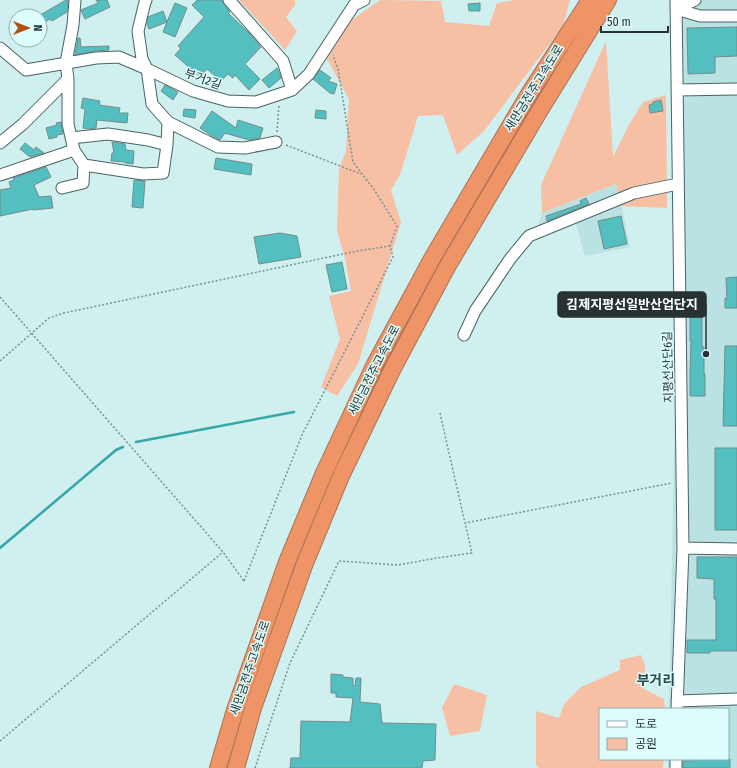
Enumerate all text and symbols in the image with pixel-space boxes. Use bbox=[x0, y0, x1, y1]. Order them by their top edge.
north arrow bbox=[8, 8, 48, 48]
scale bar bbox=[601, 8, 668, 34]
text: 50 m bbox=[607, 15, 631, 29]
text: N bbox=[31, 25, 44, 31]
street label: 새만금전주고속도로 bbox=[502, 42, 566, 134]
street label: 부거2길 bbox=[183, 66, 223, 92]
callout: 김제지평선일반산업단지 bbox=[558, 292, 706, 317]
text: 김제지평선일반산업단지 bbox=[566, 297, 698, 312]
street label: 새만금전주고속도로 bbox=[345, 323, 403, 417]
street label: 지평선산단6길 bbox=[660, 331, 676, 403]
street label: 새만금전주고속도로 bbox=[227, 619, 273, 717]
district label: 부거리 bbox=[637, 672, 675, 689]
legend bbox=[599, 708, 729, 760]
text: 도로 bbox=[635, 717, 657, 731]
text: 공원 bbox=[635, 737, 657, 751]

